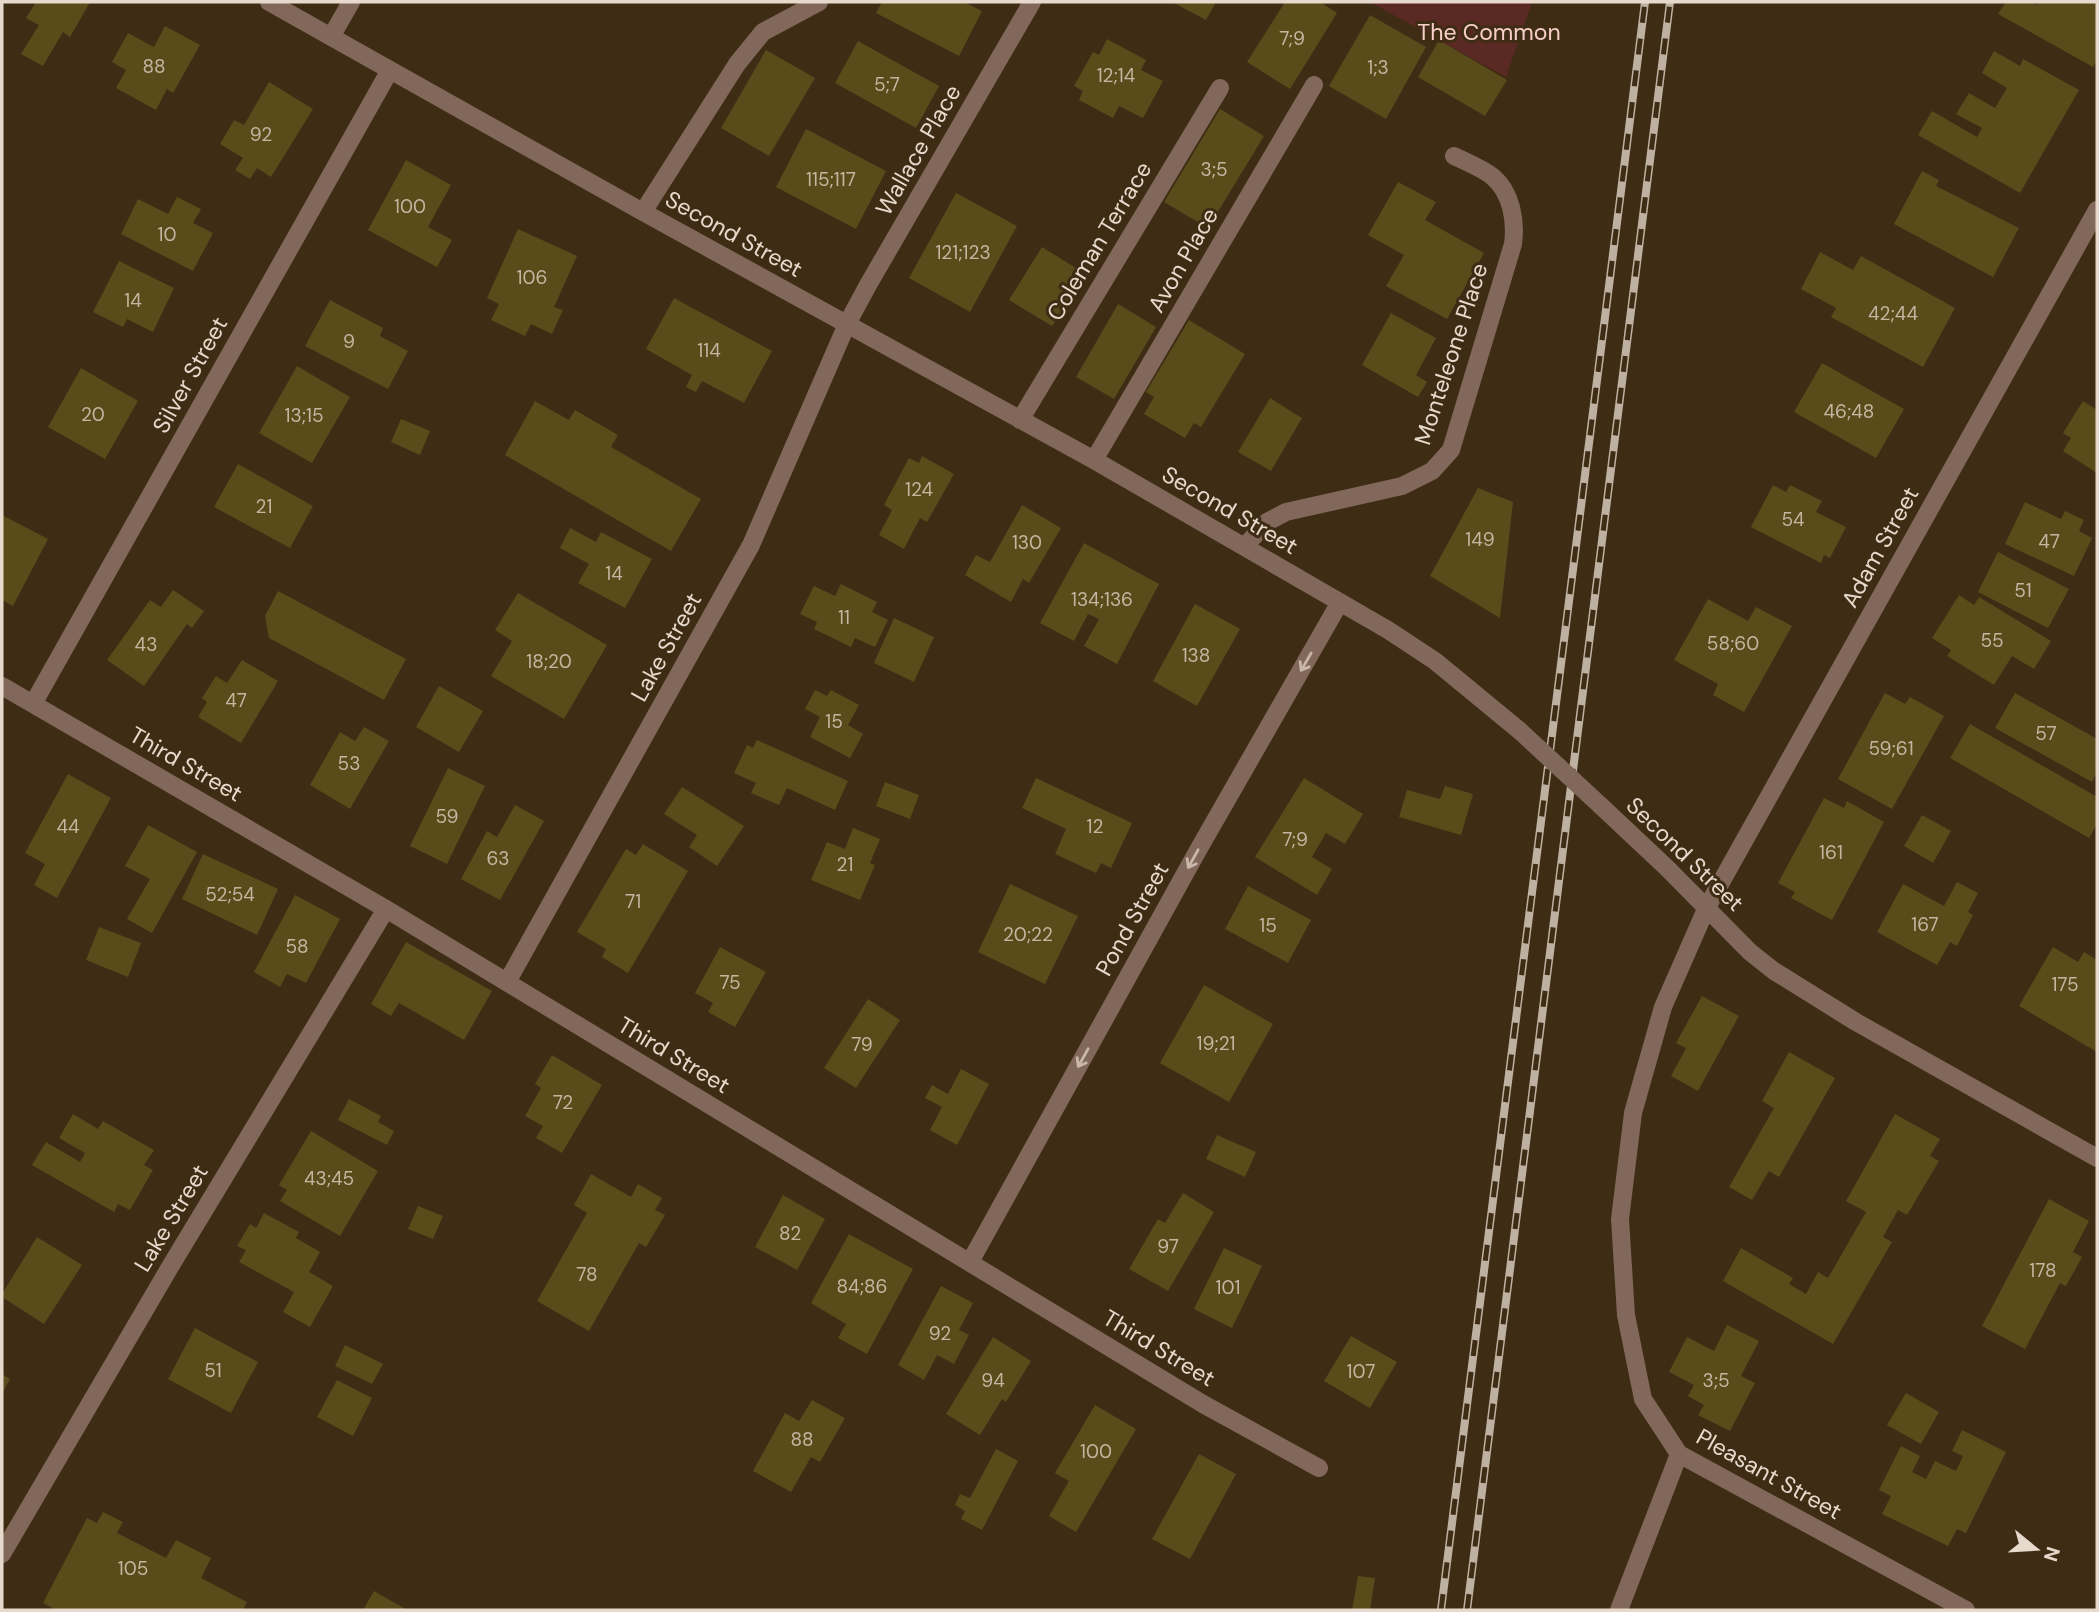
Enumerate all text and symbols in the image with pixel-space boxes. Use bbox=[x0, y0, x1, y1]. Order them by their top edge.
park label: The Common bbox=[1417, 17, 1561, 47]
house number: 7;9 bbox=[1279, 26, 1305, 51]
house number: 88 bbox=[142, 54, 166, 79]
house number: 1;3 bbox=[1367, 55, 1389, 80]
house number: 12;14 bbox=[1097, 63, 1135, 88]
house number: 5;7 bbox=[874, 72, 900, 97]
street label: Wallace Place bbox=[869, 79, 967, 221]
house number: 92 bbox=[250, 122, 272, 147]
street label: Coleman Terrace bbox=[1040, 156, 1158, 326]
house number: 3;5 bbox=[1200, 157, 1228, 182]
house number: 115;117 bbox=[806, 167, 856, 192]
street label: Second Street bbox=[660, 184, 808, 284]
house number: 100 bbox=[394, 194, 426, 219]
street label: Avon Place bbox=[1141, 202, 1225, 318]
house number: 10 bbox=[158, 222, 176, 247]
house number: 121;123 bbox=[935, 240, 991, 265]
street label: Monteleone Place bbox=[1407, 259, 1495, 449]
house number: 106 bbox=[517, 265, 547, 290]
house number: 14 bbox=[124, 288, 142, 313]
house number: 42;44 bbox=[1868, 301, 1918, 326]
street label: Silver Street bbox=[146, 312, 234, 438]
house number: 9 bbox=[343, 329, 355, 354]
house number: 114 bbox=[697, 338, 721, 363]
house number: 46;48 bbox=[1824, 399, 1874, 424]
house number: 20 bbox=[81, 402, 105, 427]
house number: 13;15 bbox=[285, 403, 324, 428]
street label: Second Street bbox=[1157, 459, 1303, 561]
house number: 124 bbox=[905, 477, 933, 502]
street label: Adam Street bbox=[1835, 481, 1925, 613]
house number: 21 bbox=[256, 494, 272, 519]
house number: 54 bbox=[1781, 507, 1805, 532]
house number: 149 bbox=[1465, 527, 1495, 552]
house number: 47 bbox=[2038, 529, 2060, 554]
house number: 130 bbox=[1012, 530, 1042, 555]
house number: 14 bbox=[605, 561, 623, 586]
house number: 51 bbox=[2014, 578, 2032, 603]
street label: Lake Street bbox=[624, 587, 708, 707]
house number: 134;136 bbox=[1071, 587, 1133, 612]
house number: 11 bbox=[838, 605, 850, 630]
house number: 55 bbox=[1980, 628, 2004, 653]
house number: 58;60 bbox=[1707, 631, 1759, 656]
house number: 43 bbox=[135, 632, 157, 657]
house number: 138 bbox=[1182, 643, 1210, 668]
house number: 18;20 bbox=[526, 649, 572, 674]
one-way arrow bbox=[1299, 651, 1313, 671]
house number: 47 bbox=[225, 688, 247, 713]
house number: 15 bbox=[825, 709, 843, 734]
street label: Third Street bbox=[124, 720, 248, 808]
house number: 57 bbox=[2035, 721, 2057, 746]
house number: 59;61 bbox=[1868, 736, 1914, 761]
house number: 53 bbox=[338, 751, 360, 776]
street label: Second Street bbox=[1620, 790, 1750, 918]
house number: 59 bbox=[436, 804, 458, 829]
house number: 44 bbox=[56, 814, 80, 839]
house number: 12 bbox=[1087, 814, 1103, 839]
house number: 7;9 bbox=[1282, 827, 1308, 852]
house number: 161 bbox=[1819, 840, 1843, 865]
house number: 63 bbox=[486, 846, 510, 871]
one-way arrow bbox=[1186, 849, 1200, 869]
house number: 21 bbox=[837, 852, 853, 877]
street label: Pond Street bbox=[1089, 857, 1175, 981]
house number: 52;54 bbox=[205, 882, 255, 907]
house number: 71 bbox=[625, 889, 641, 914]
house number: 167 bbox=[1911, 912, 1939, 937]
house number: 15 bbox=[1259, 913, 1277, 938]
house number: 20;22 bbox=[1003, 922, 1053, 947]
house number: 58 bbox=[285, 934, 309, 959]
house number: 75 bbox=[719, 970, 741, 995]
house number: 175 bbox=[2051, 972, 2079, 997]
street label: Third Street bbox=[613, 1010, 735, 1100]
house number: 19;21 bbox=[1196, 1031, 1236, 1056]
house number: 79 bbox=[851, 1032, 873, 1057]
one-way arrow bbox=[1076, 1048, 1090, 1068]
house number: 72 bbox=[553, 1090, 573, 1115]
street label: Lake Street bbox=[127, 1159, 215, 1277]
house number: 43;45 bbox=[304, 1166, 354, 1191]
house number: 82 bbox=[779, 1221, 801, 1246]
house number: 97 bbox=[1157, 1234, 1179, 1259]
house number: 178 bbox=[2029, 1258, 2057, 1283]
house number: 78 bbox=[576, 1262, 598, 1287]
house number: 84;86 bbox=[837, 1274, 887, 1299]
house number: 101 bbox=[1216, 1275, 1240, 1300]
street label: Third Street bbox=[1098, 1303, 1220, 1393]
house number: 92 bbox=[929, 1321, 951, 1346]
house number: 51 bbox=[204, 1358, 222, 1383]
house number: 107 bbox=[1347, 1359, 1375, 1384]
house number: 94 bbox=[981, 1368, 1005, 1393]
house number: 3;5 bbox=[1702, 1368, 1730, 1393]
street label: Pleasant Street bbox=[1691, 1422, 1847, 1526]
house number: 88 bbox=[790, 1427, 814, 1452]
house number: 100 bbox=[1080, 1439, 1112, 1464]
north arrow bbox=[2001, 1514, 2071, 1584]
text: N bbox=[2038, 1544, 2066, 1565]
house number: 105 bbox=[118, 1556, 148, 1581]

